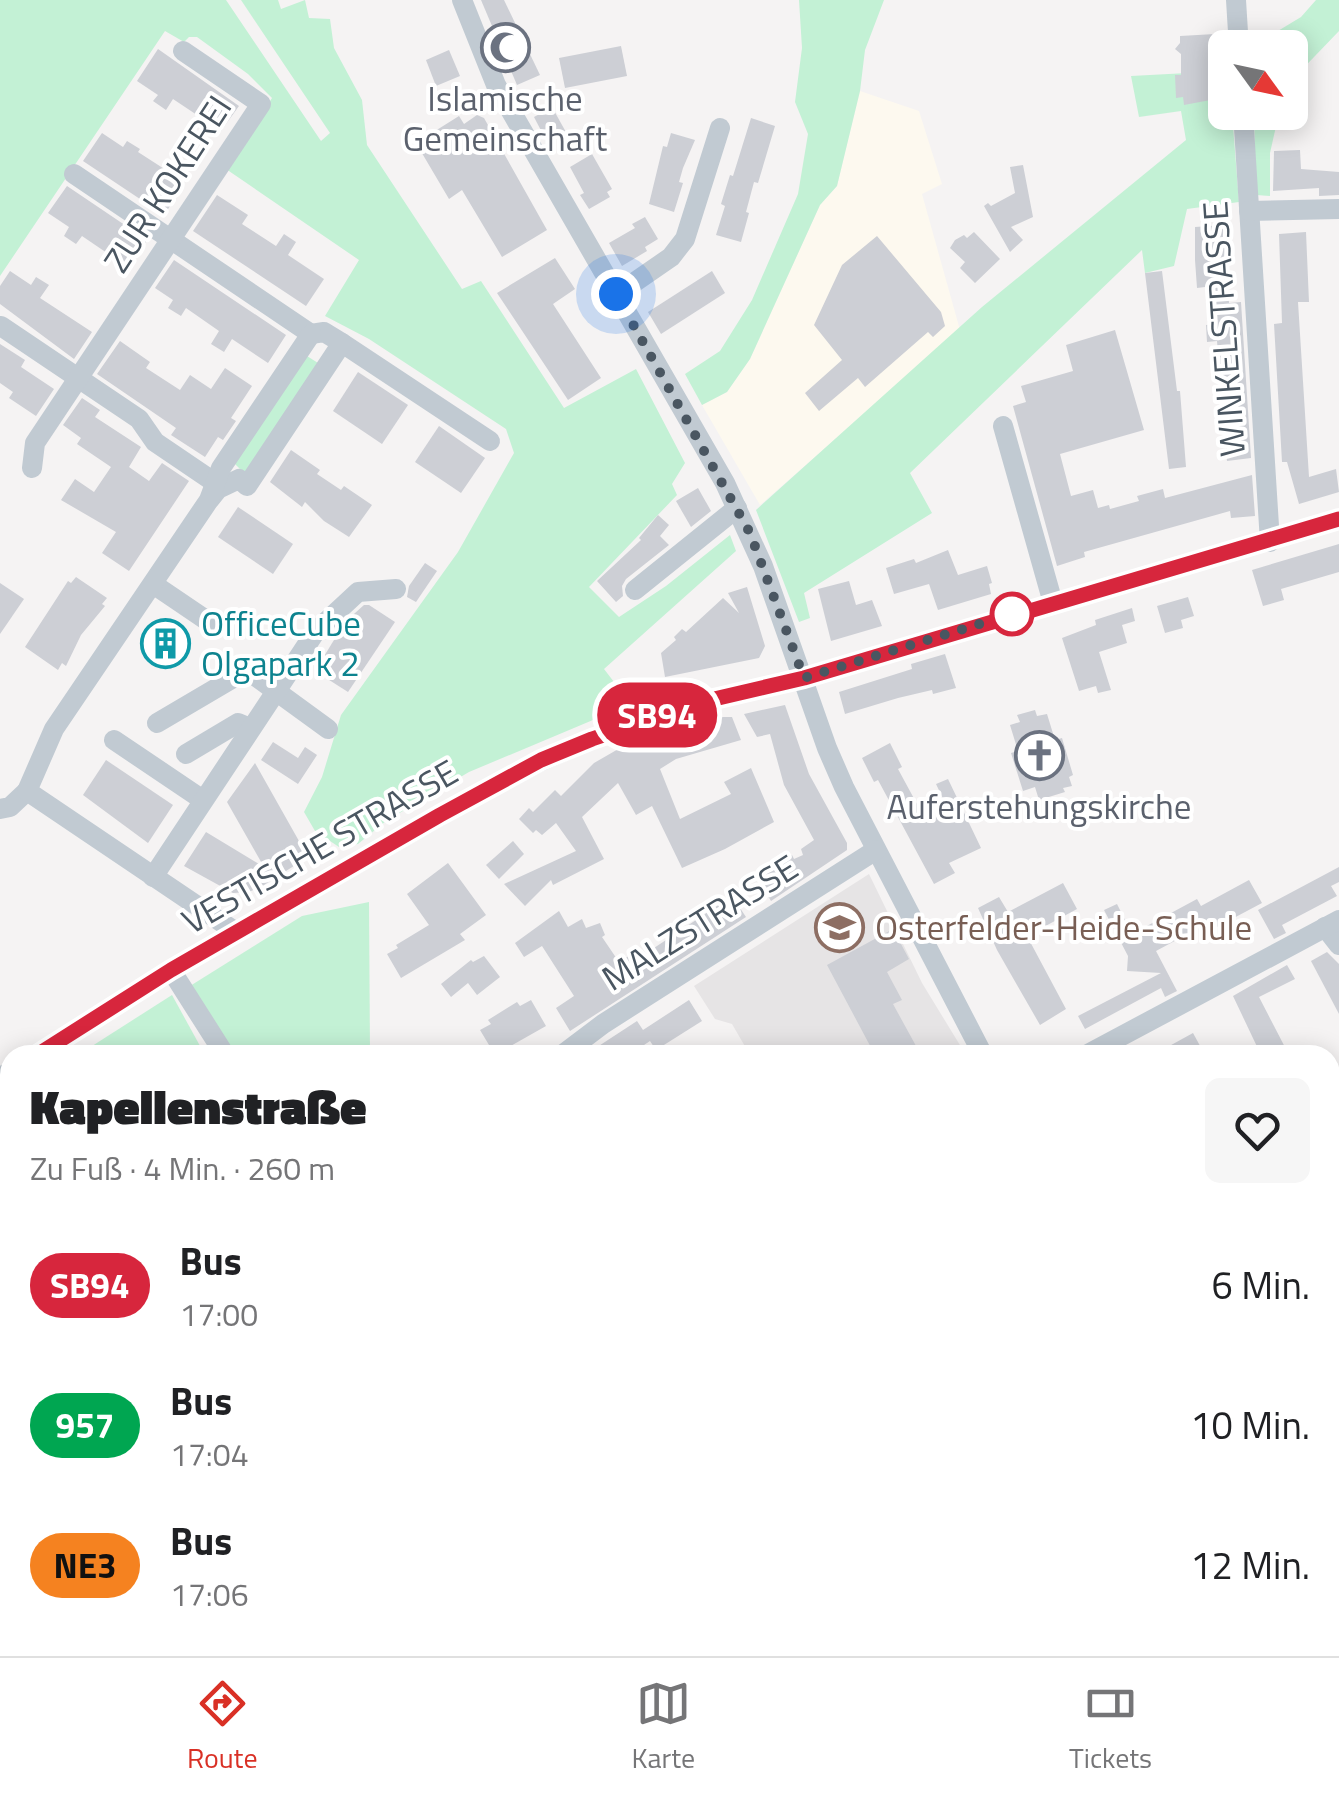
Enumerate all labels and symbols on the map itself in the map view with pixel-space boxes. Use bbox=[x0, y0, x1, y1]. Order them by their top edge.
mosque icon: Islamische Gemeinschaft bbox=[479, 21, 531, 73]
north arrow bbox=[1208, 30, 1308, 130]
place label: Islamische Gemeinschaft bbox=[403, 71, 607, 165]
street label: ZUR KOKEREI bbox=[90, 84, 245, 283]
street label: WINKELSTRASSE bbox=[1187, 200, 1259, 459]
your location bbox=[591, 269, 641, 319]
unlabelled marker bbox=[991, 593, 1033, 635]
place label: OfficeCube Olgapark 2 bbox=[201, 596, 361, 690]
building icon: OfficeCube Olgapark 2 bbox=[140, 618, 192, 670]
line badge: SB94 bbox=[587, 682, 727, 748]
church icon: Auferstehungskirche bbox=[1013, 729, 1065, 781]
street label: VESTISCHE STRASSE bbox=[171, 745, 468, 947]
place label: Auferstehungskirche bbox=[886, 779, 1192, 833]
street label: MALZSTRASSE bbox=[591, 840, 808, 1004]
place label: Osterfelder-Heide-Schule bbox=[875, 900, 1252, 954]
school or university icon: Osterfelder-Heide-Schule bbox=[814, 902, 866, 954]

